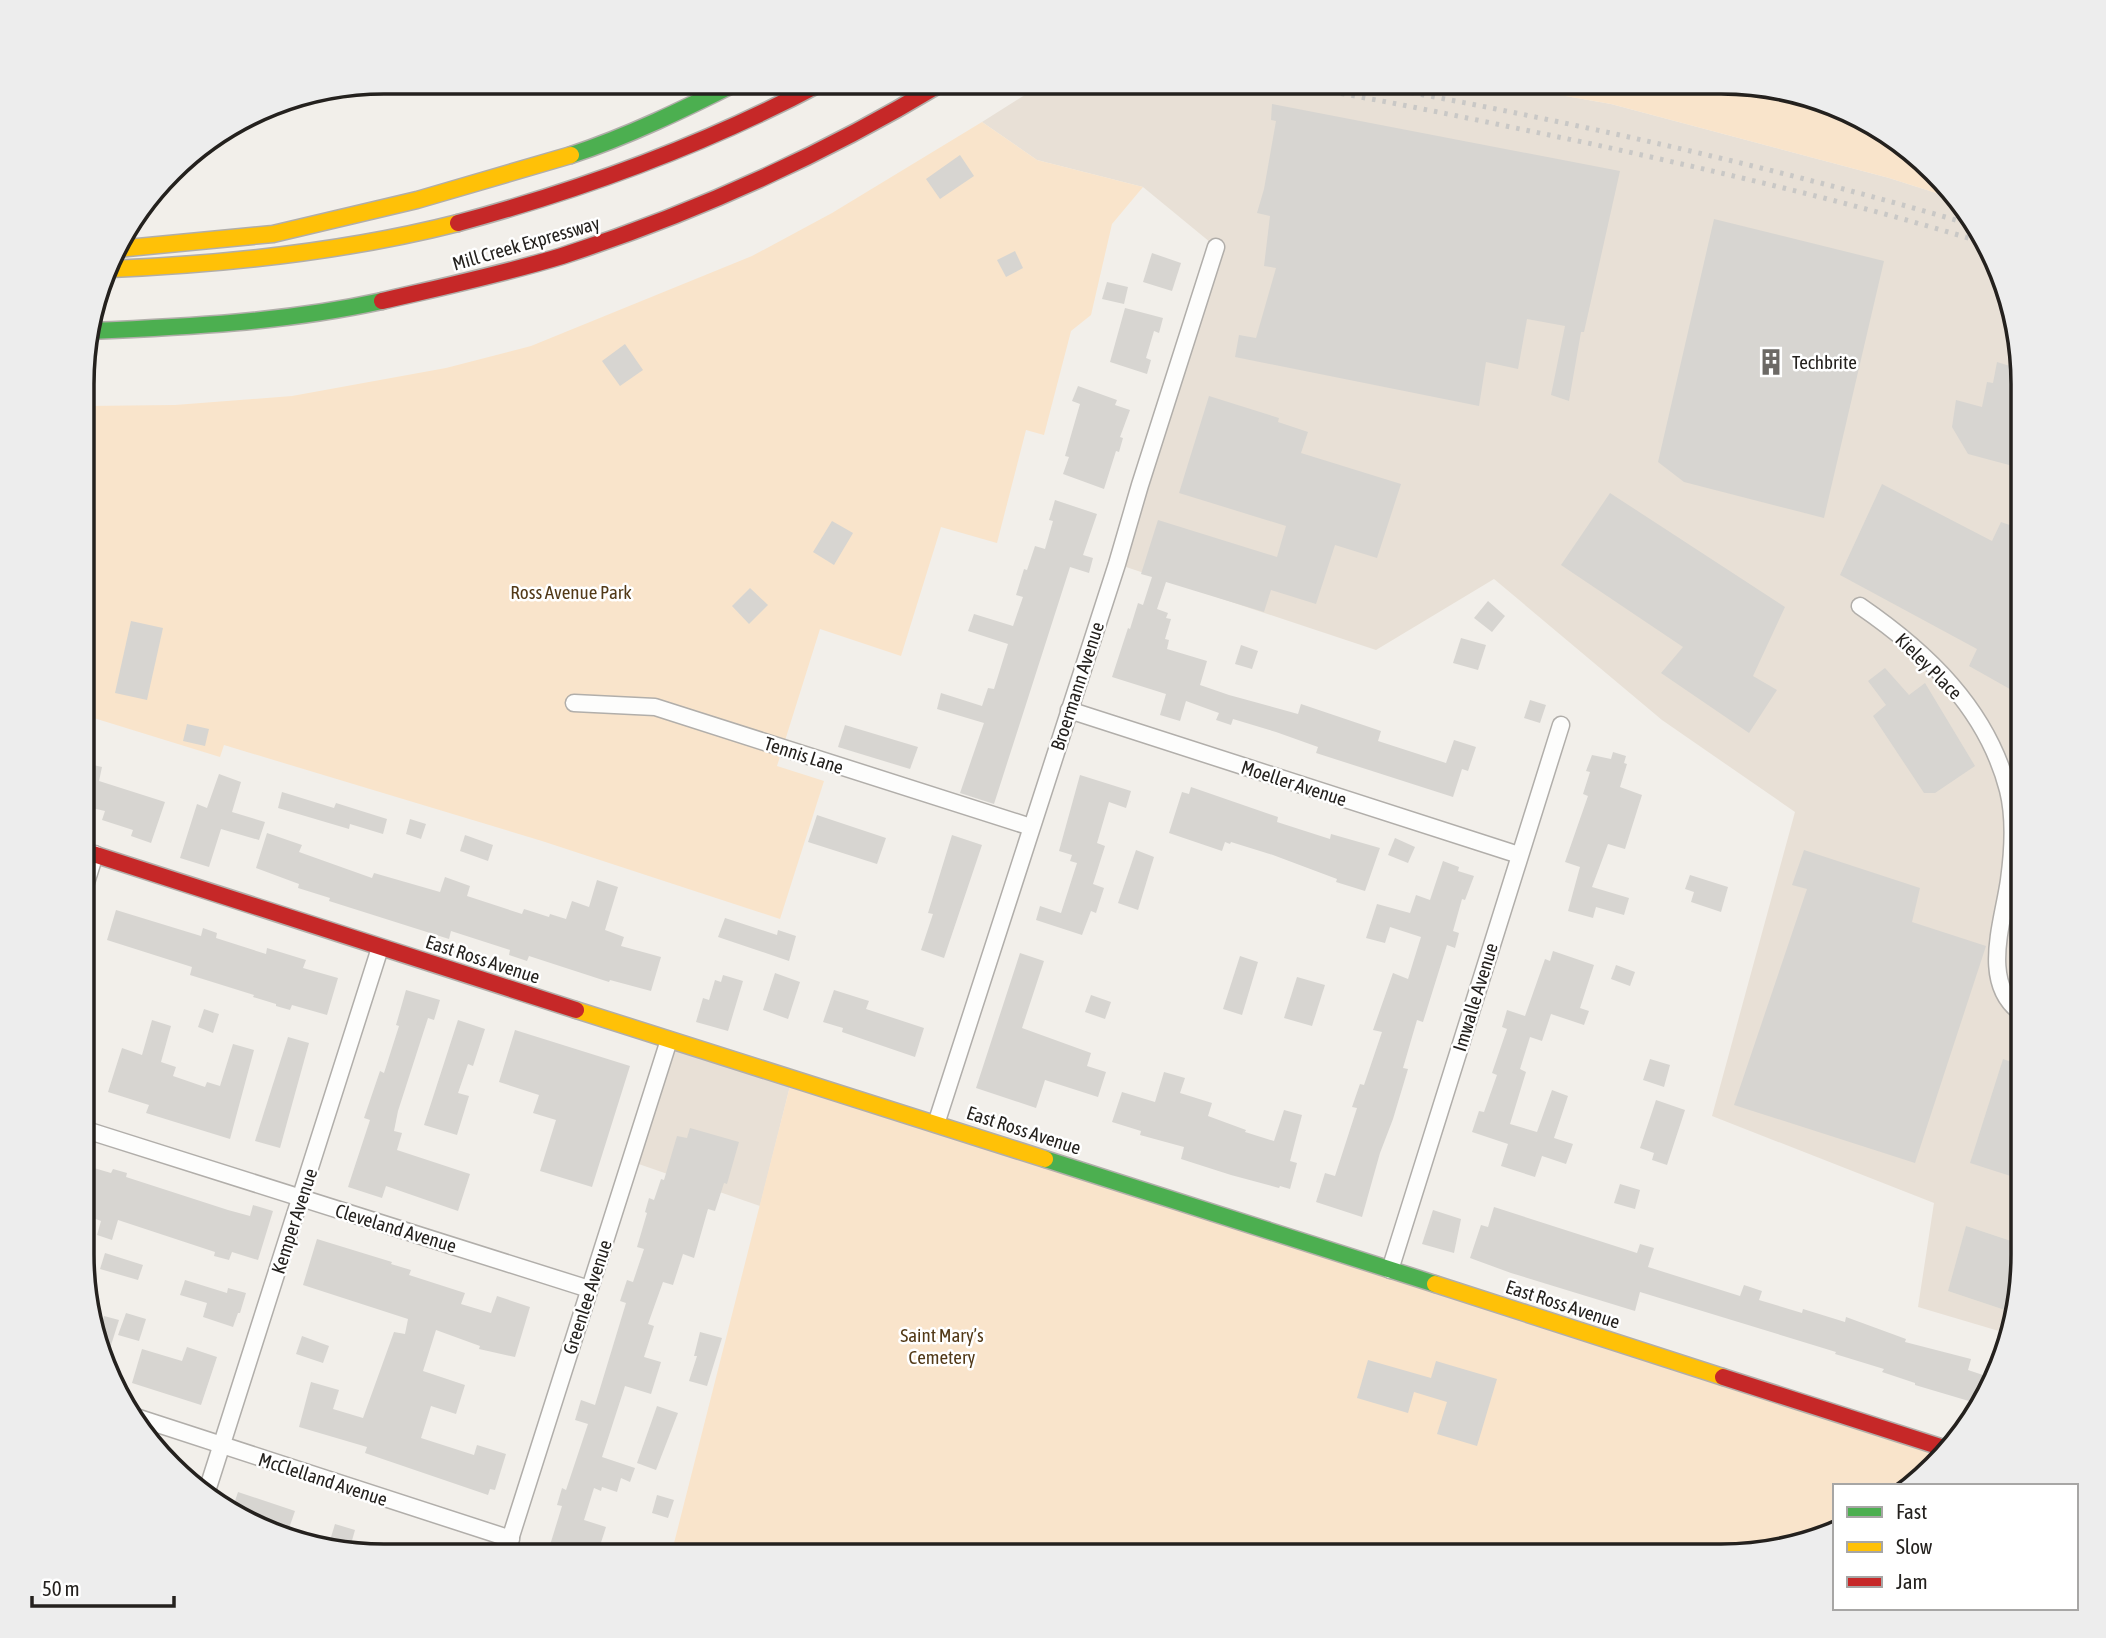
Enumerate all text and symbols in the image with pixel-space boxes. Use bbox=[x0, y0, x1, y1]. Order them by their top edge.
street label: Mill Creek Expressway bbox=[450, 211, 602, 275]
building icon: Techbrite bbox=[1756, 347, 1786, 377]
place label: Techbrite bbox=[1792, 351, 1857, 373]
park label: Ross Avenue Park bbox=[510, 581, 632, 603]
street label: Broermann Avenue bbox=[1046, 619, 1108, 753]
street label: Kieley Place bbox=[1891, 628, 1967, 704]
street label: Tennis Lane bbox=[762, 732, 846, 778]
street label: Moeller Avenue bbox=[1238, 756, 1350, 810]
street label: East Ross Avenue bbox=[423, 930, 543, 988]
street label: Imwalle Avenue bbox=[1448, 940, 1502, 1054]
street label: East Ross Avenue bbox=[964, 1101, 1084, 1159]
street label: Kemper Avenue bbox=[267, 1165, 321, 1277]
street label: Cleveland Avenue bbox=[333, 1199, 459, 1257]
street label: Greenlee Avenue bbox=[558, 1237, 616, 1357]
street label: East Ross Avenue bbox=[1503, 1275, 1623, 1333]
park label: Saint Mary’s Cemetery bbox=[900, 1324, 984, 1368]
street label: McClelland Avenue bbox=[256, 1448, 390, 1510]
legend bbox=[1833, 1484, 2078, 1610]
text: Fast bbox=[1896, 1499, 1927, 1523]
text: Slow bbox=[1896, 1534, 1933, 1558]
scale bar bbox=[32, 1564, 173, 1608]
text: Jam bbox=[1896, 1569, 1928, 1593]
text: 50 m bbox=[42, 1576, 80, 1600]

